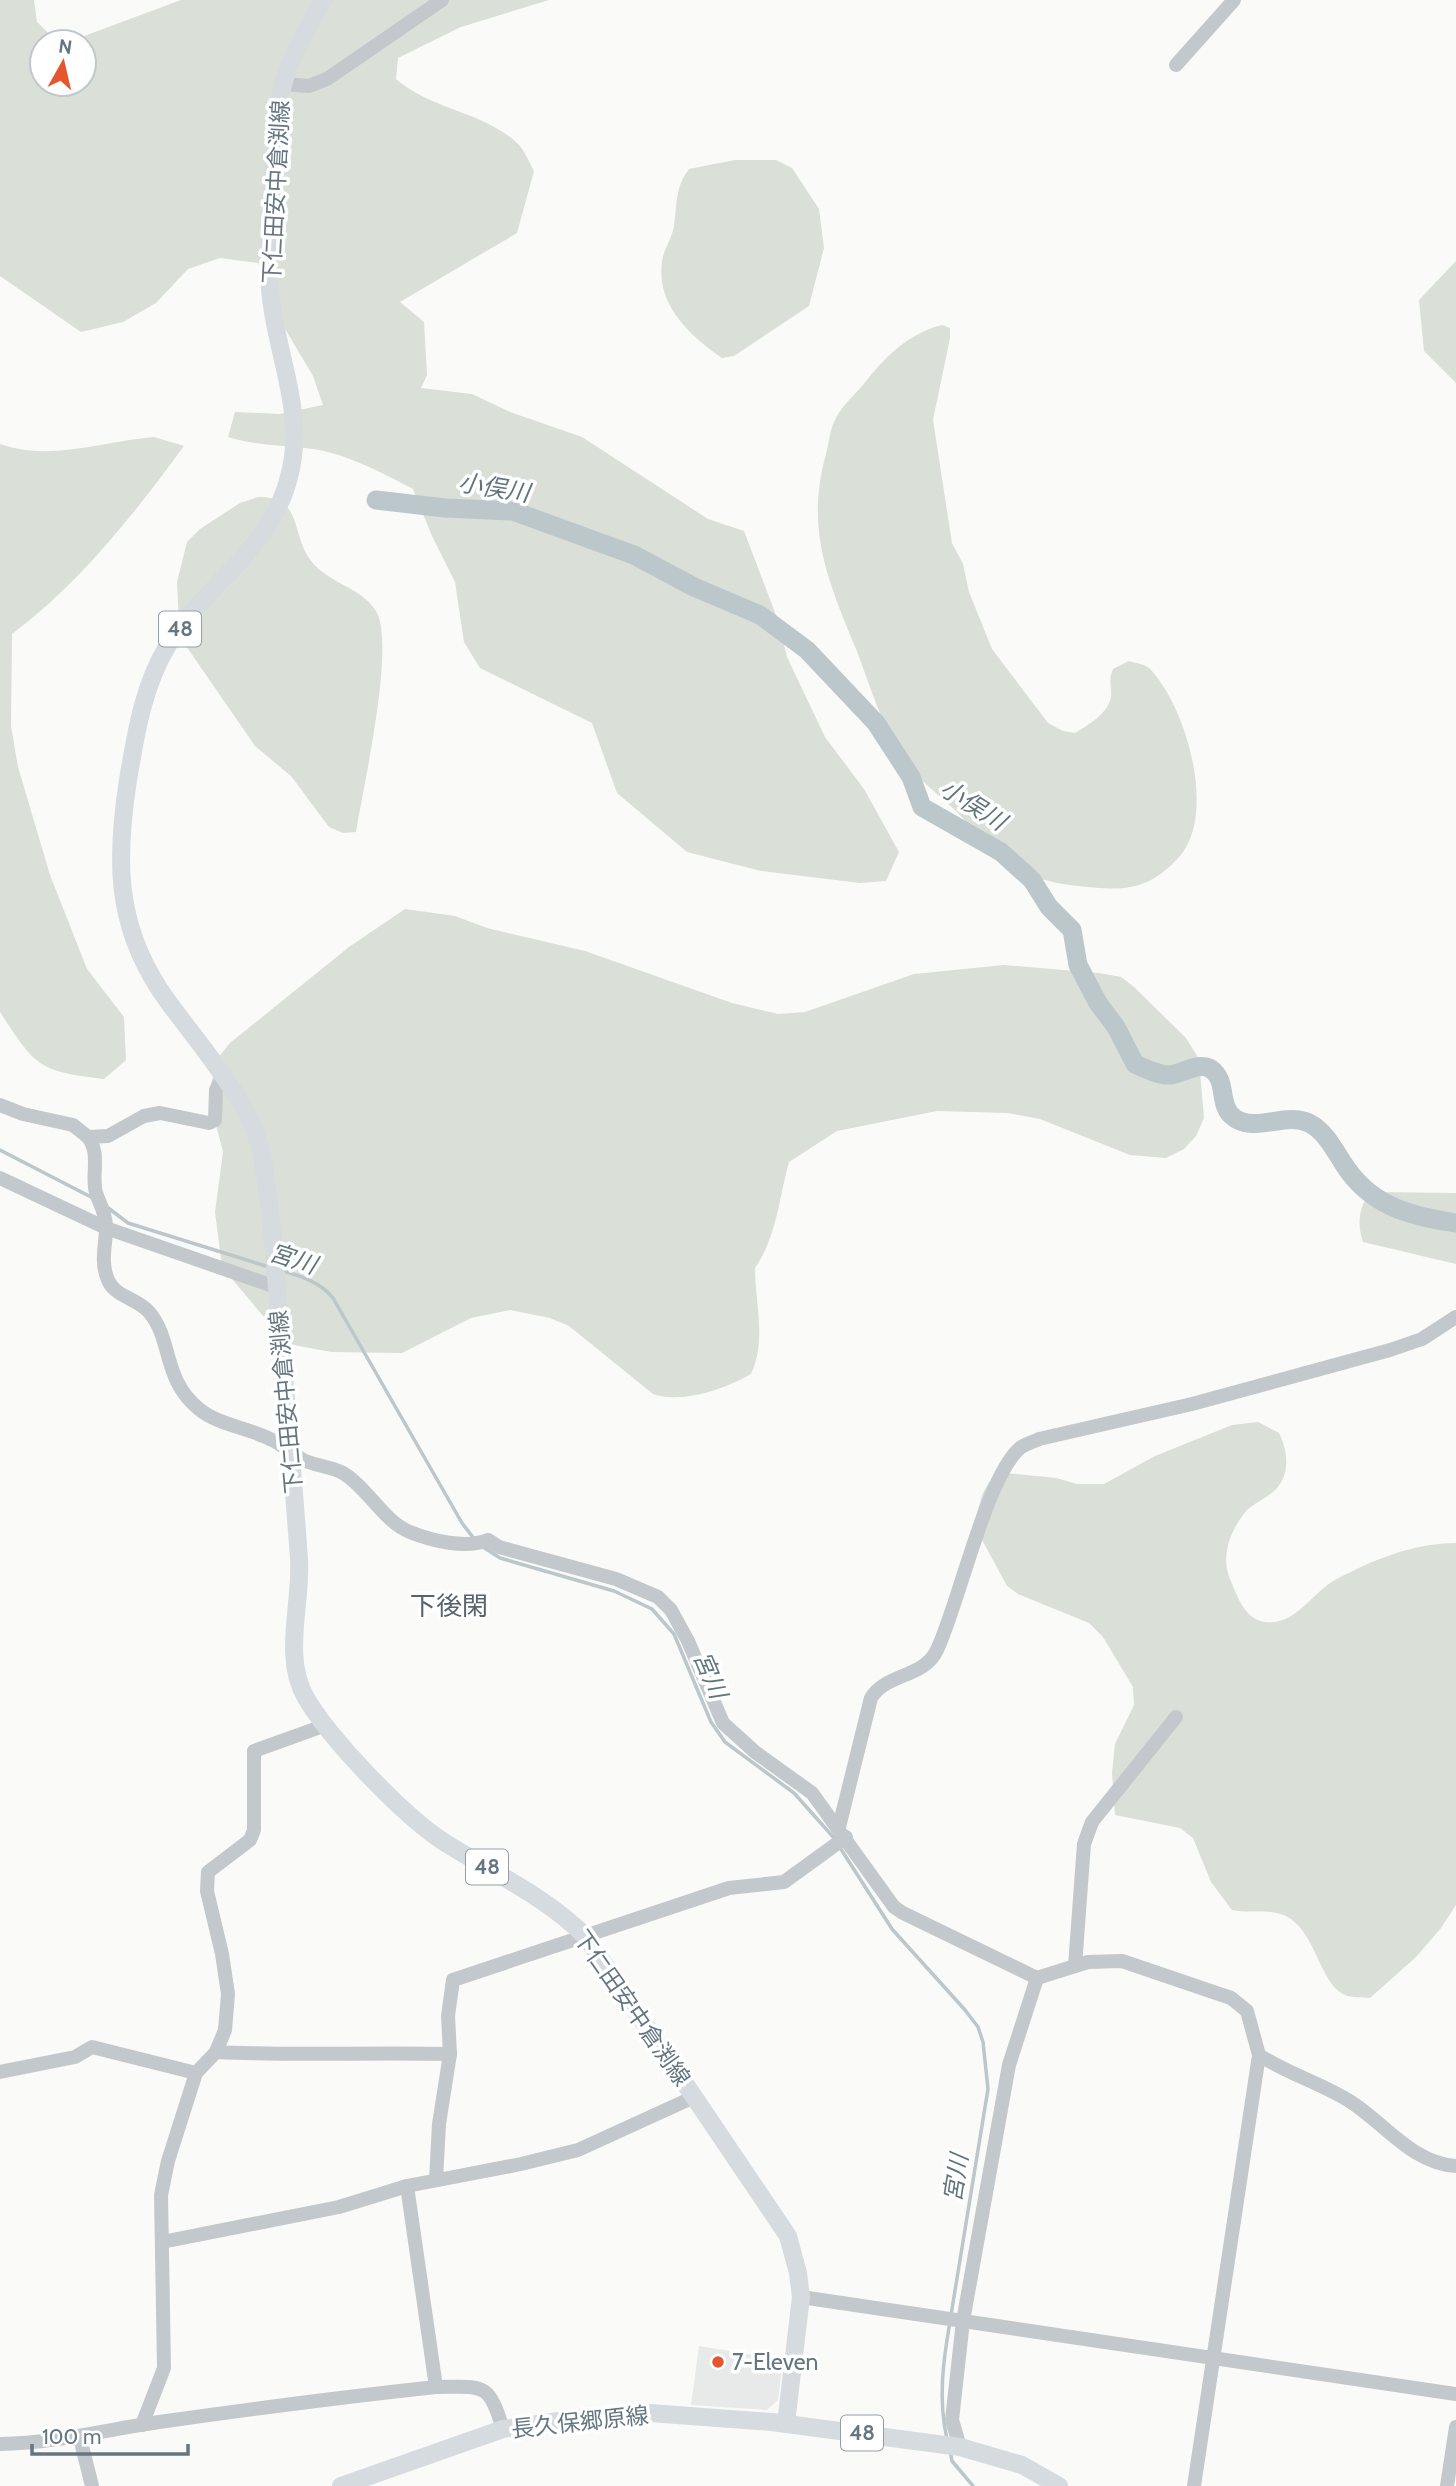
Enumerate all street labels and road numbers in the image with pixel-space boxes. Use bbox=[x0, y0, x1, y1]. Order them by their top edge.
street label: 下仁田安中倉渕線 bbox=[257, 99, 295, 285]
road number: 48 bbox=[159, 612, 201, 646]
street label: 下仁田安中倉渕線 bbox=[264, 1309, 308, 1495]
road number: 48 bbox=[466, 1850, 508, 1884]
street label: 下仁田安中倉渕線 bbox=[568, 1925, 696, 2091]
street label: 長久保郷原線 bbox=[510, 2401, 650, 2443]
road number: 48 bbox=[841, 2416, 883, 2450]

